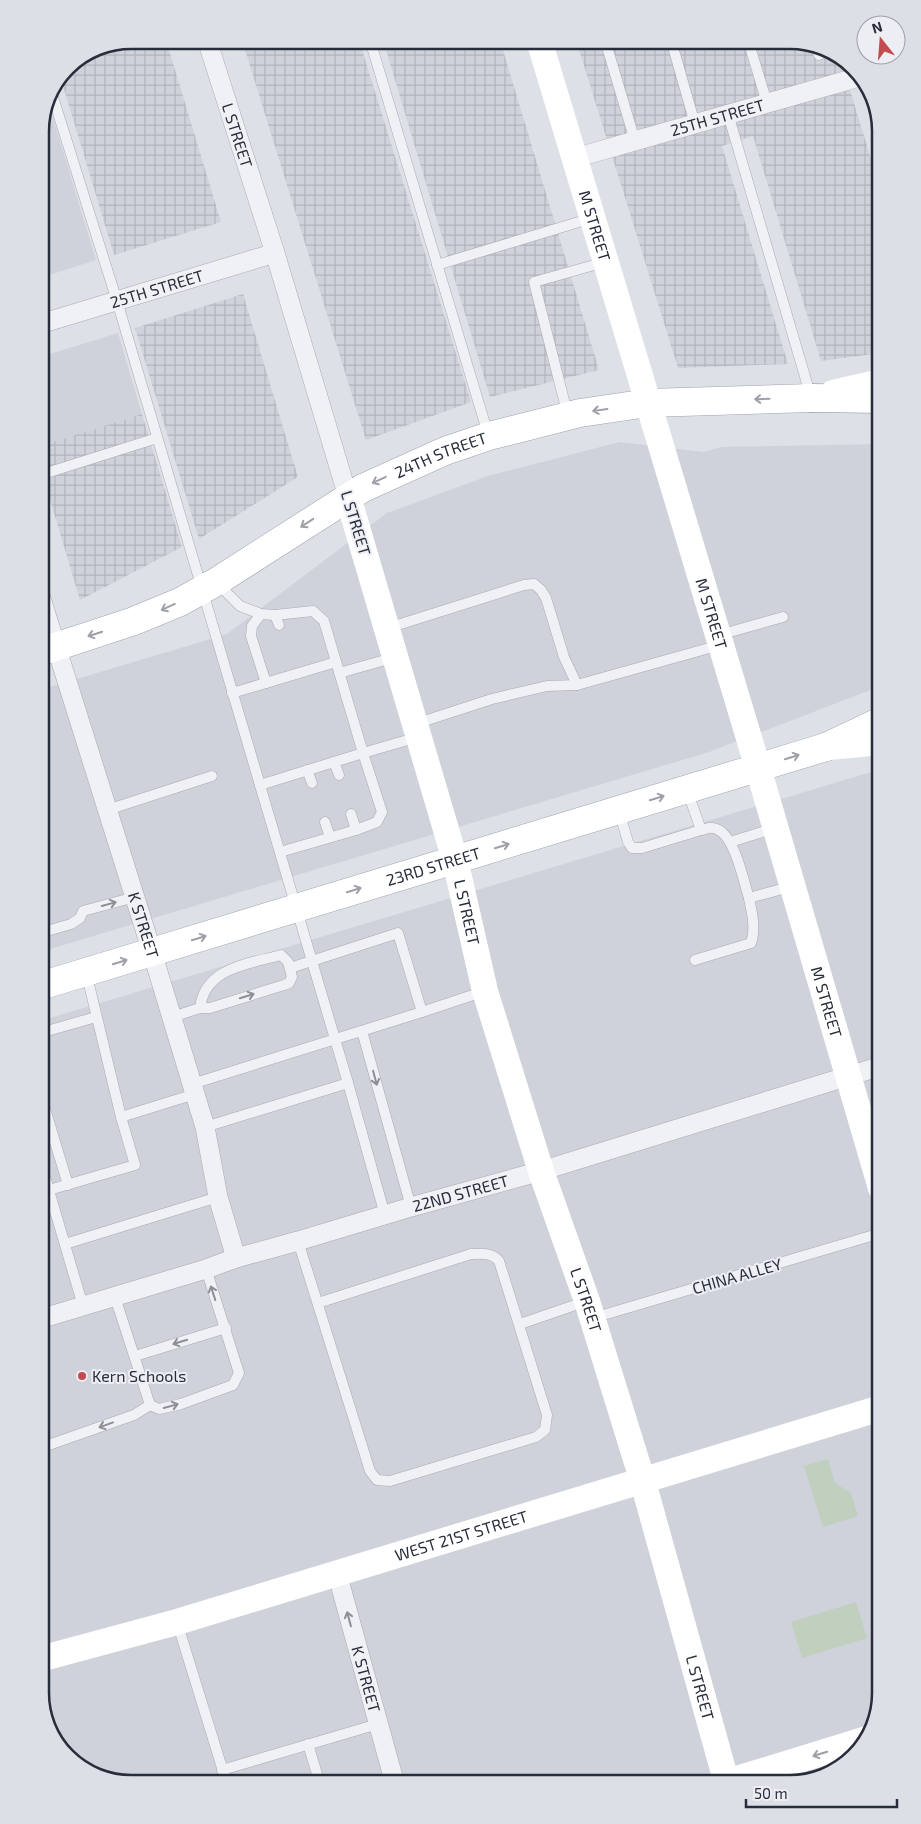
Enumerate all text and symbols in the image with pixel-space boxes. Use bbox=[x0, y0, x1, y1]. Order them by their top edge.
north arrow bbox=[856, 15, 906, 65]
text: N bbox=[870, 17, 884, 37]
street label: 25TH STREET bbox=[668, 95, 766, 139]
street label: L STREET bbox=[219, 100, 257, 170]
street label: M STREET bbox=[576, 188, 615, 263]
street label: 25TH STREET bbox=[108, 265, 206, 311]
one-way arrow bbox=[754, 395, 770, 404]
one-way arrow bbox=[592, 405, 608, 415]
street label: 24TH STREET bbox=[391, 428, 489, 481]
one-way arrow bbox=[372, 476, 387, 485]
street label: L STREET bbox=[338, 488, 375, 558]
one-way arrow bbox=[300, 519, 314, 529]
street label: M STREET bbox=[692, 576, 732, 651]
one-way arrow bbox=[161, 603, 176, 613]
one-way arrow bbox=[87, 630, 103, 640]
one-way arrow bbox=[783, 752, 799, 762]
one-way arrow bbox=[649, 793, 665, 803]
one-way arrow bbox=[494, 840, 510, 850]
street label: 23RD STREET bbox=[384, 843, 482, 889]
street label: L STREET bbox=[451, 877, 484, 947]
one-way arrow bbox=[346, 885, 362, 895]
street label: K STREET bbox=[125, 890, 163, 960]
one-way arrow bbox=[100, 898, 116, 908]
one-way arrow bbox=[191, 932, 207, 942]
one-way arrow bbox=[112, 956, 128, 966]
street label: M STREET bbox=[808, 964, 846, 1040]
one-way arrow bbox=[239, 991, 255, 1001]
one-way arrow bbox=[370, 1069, 380, 1085]
street label: 22ND STREET bbox=[410, 1170, 511, 1215]
street label: CHINA ALLEY bbox=[690, 1254, 784, 1297]
street label: L STREET bbox=[567, 1265, 606, 1334]
one-way arrow bbox=[208, 1285, 218, 1301]
one-way arrow bbox=[173, 1338, 189, 1348]
place label: Kern Schools bbox=[92, 1366, 186, 1385]
marker: Kern Schools bbox=[76, 1370, 88, 1382]
one-way arrow bbox=[163, 1401, 179, 1410]
one-way arrow bbox=[99, 1421, 114, 1430]
street label: WEST 21ST STREET bbox=[392, 1506, 530, 1564]
one-way arrow bbox=[344, 1611, 353, 1627]
street label: K STREET bbox=[348, 1643, 385, 1714]
street label: L STREET bbox=[683, 1653, 719, 1722]
one-way arrow bbox=[813, 1749, 829, 1759]
scale bar bbox=[746, 1776, 897, 1808]
text: 50 m bbox=[754, 1784, 788, 1802]

